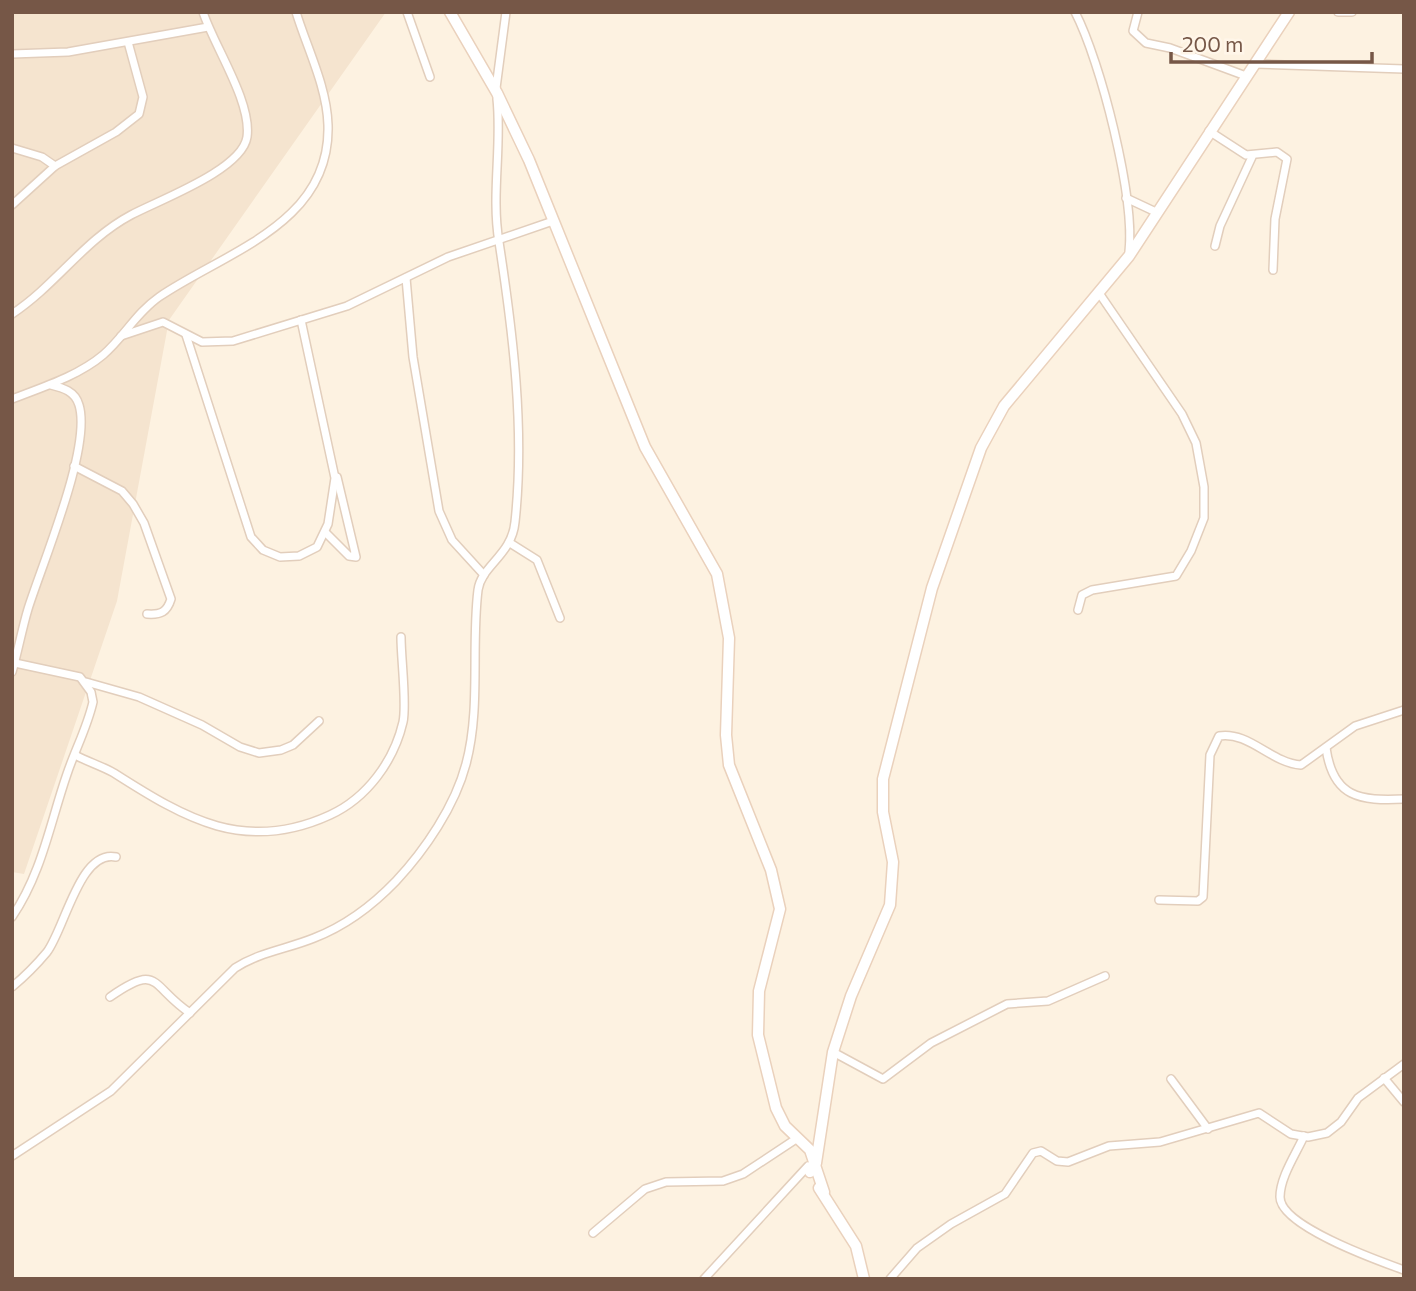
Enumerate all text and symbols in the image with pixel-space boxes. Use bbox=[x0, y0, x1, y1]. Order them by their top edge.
scale bar bbox=[1171, 21, 1372, 65]
text: 200 m bbox=[1182, 31, 1243, 56]

